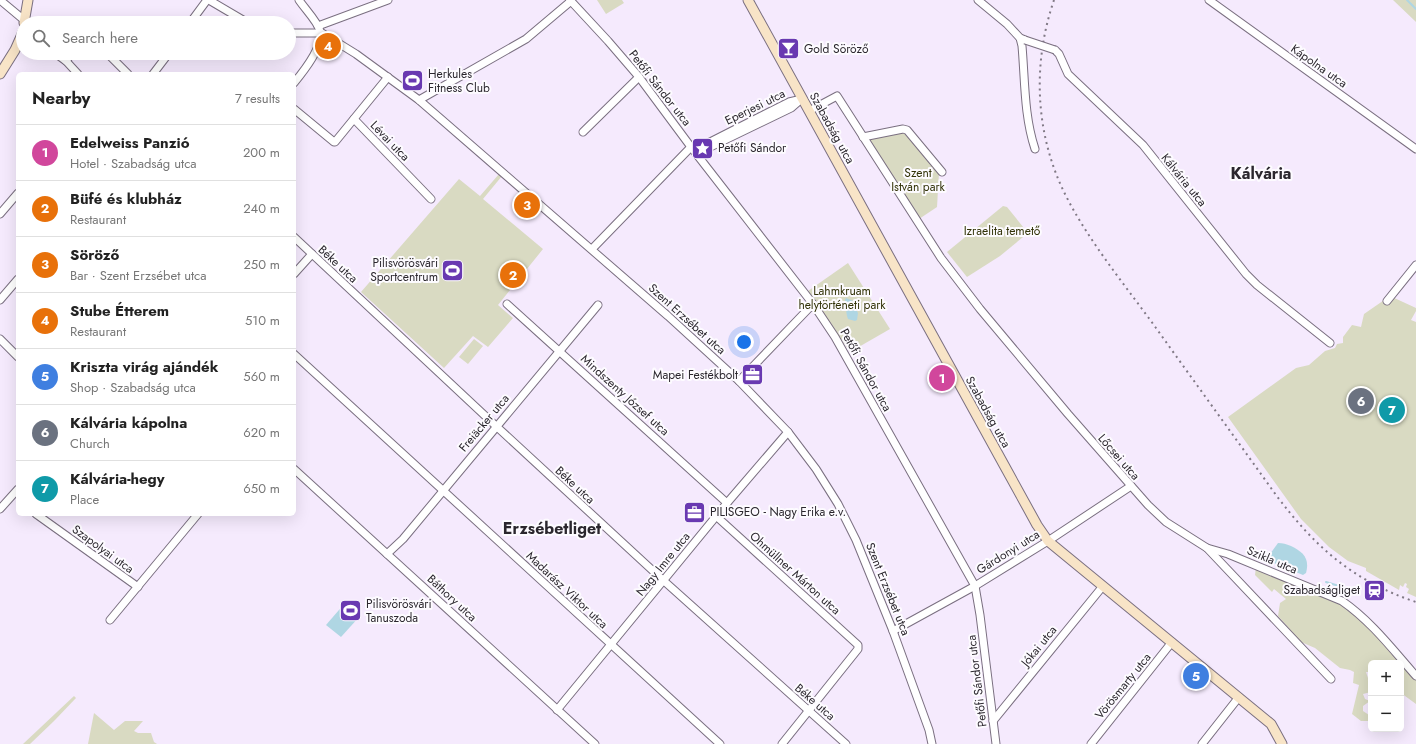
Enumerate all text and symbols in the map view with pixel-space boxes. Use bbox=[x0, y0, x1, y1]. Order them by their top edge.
search box bbox=[16, 16, 296, 60]
icon: search bbox=[30, 27, 52, 49]
text: Search here bbox=[62, 27, 138, 49]
pin: 4 bbox=[315, 31, 341, 61]
bar icon: Gold Söröző bbox=[776, 36, 802, 62]
place label: Gold Söröző bbox=[804, 40, 869, 58]
street label: Kápolna utca bbox=[1287, 40, 1351, 92]
street label: Petőfi Sándor utca bbox=[624, 46, 696, 130]
place label: Herkules Fitness Club bbox=[428, 65, 490, 97]
sports icon: Herkules Fitness Club bbox=[399, 68, 425, 94]
street label: Eperjesi utca bbox=[722, 85, 788, 129]
text: Nearby bbox=[32, 86, 90, 110]
text: 7 results bbox=[235, 89, 280, 108]
street label: Szabadság utca bbox=[805, 89, 859, 167]
street label: Lévai utca bbox=[366, 117, 414, 165]
text: Edelweiss Panzió bbox=[70, 132, 189, 154]
place icon: Petőfi Sándor bbox=[690, 135, 716, 161]
place label: Petőfi Sándor bbox=[718, 139, 787, 157]
text: 1 bbox=[42, 143, 48, 162]
text: 200 m bbox=[243, 143, 280, 162]
street label: Kálvária utca bbox=[1157, 150, 1211, 211]
text: Hotel · Szabadság utca bbox=[70, 154, 197, 173]
district label: Kálvária bbox=[1231, 162, 1291, 185]
park label: Szent István park bbox=[891, 164, 946, 196]
text: Büfé és klubház bbox=[70, 188, 182, 210]
pin: 3 bbox=[514, 190, 540, 220]
text: 2 bbox=[41, 199, 49, 218]
text: 240 m bbox=[243, 199, 280, 218]
text: Restaurant bbox=[70, 210, 126, 229]
park label: Izraelita temető bbox=[964, 222, 1041, 240]
street label: Béke utca bbox=[314, 241, 362, 287]
text: Söröző bbox=[70, 244, 119, 266]
place label: Pilisvörösvári Sportcentrum bbox=[370, 254, 438, 286]
text: 3 bbox=[41, 255, 49, 274]
text: 250 m bbox=[243, 255, 280, 274]
sports icon: Pilisvörösvári Sportcentrum bbox=[440, 257, 466, 283]
pin: 2 bbox=[500, 260, 526, 290]
text: Bar · Szent Erzsébet utca bbox=[70, 266, 207, 285]
street label: Szent Erzsébet utca bbox=[644, 279, 730, 359]
park label: Lahmkruam helytörténeti park bbox=[798, 282, 886, 314]
text: Stube Étterem bbox=[70, 300, 169, 322]
text: 4 bbox=[40, 311, 50, 330]
text: 510 m bbox=[245, 311, 280, 330]
text: Restaurant bbox=[70, 322, 126, 341]
street label: Petőfi Sándor utca bbox=[836, 325, 896, 415]
your location bbox=[734, 332, 754, 352]
street label: Mindszenty József utca bbox=[577, 350, 674, 440]
text: Kriszta virág ajándék bbox=[70, 356, 218, 378]
office icon: Mapei Festékbolt bbox=[740, 362, 766, 388]
pin: 1 bbox=[929, 363, 955, 393]
place label: Mapei Festékbolt bbox=[653, 366, 738, 384]
text: 5 bbox=[41, 367, 49, 386]
text: 560 m bbox=[243, 367, 280, 386]
street label: Szabadság utca bbox=[961, 373, 1015, 451]
text: Shop · Szabadság utca bbox=[70, 378, 196, 397]
pin: 6 bbox=[1348, 386, 1374, 416]
street label: Freiäcker utca bbox=[455, 390, 514, 456]
pin: 7 bbox=[1379, 395, 1405, 425]
text: Kálvária kápolna bbox=[70, 412, 187, 434]
text: 6 bbox=[41, 423, 49, 442]
text: 620 m bbox=[243, 423, 280, 442]
street label: Lőcsei utca bbox=[1094, 430, 1144, 484]
text: Church bbox=[70, 434, 110, 453]
street label: Béke utca bbox=[551, 462, 599, 508]
text: Kálvária-hegy bbox=[70, 468, 165, 490]
text: 7 bbox=[41, 479, 49, 498]
text: 650 m bbox=[243, 479, 280, 498]
text: Place bbox=[70, 490, 99, 509]
office icon: PILISGEO - Nagy Erika e.v. bbox=[681, 499, 707, 525]
place label: PILISGEO - Nagy Erika e.v. bbox=[710, 503, 846, 521]
district label: Erzsébetliget bbox=[503, 517, 602, 540]
street label: Szapolyai utca bbox=[68, 520, 138, 578]
street label: Gárdonyi utca bbox=[973, 525, 1043, 579]
street label: Ohmüllner Márton utca bbox=[746, 527, 845, 619]
street label: Nagy Imre utca bbox=[632, 528, 695, 600]
street label: Szent Erzsébet utca bbox=[861, 540, 915, 638]
street label: Szikla utca bbox=[1244, 541, 1300, 579]
street label: Madarász Viktor utca bbox=[522, 547, 612, 633]
street label: Báthory utca bbox=[423, 570, 481, 626]
station icon: Szabadságliget bbox=[1362, 577, 1388, 603]
place label: Szabadságliget bbox=[1283, 581, 1360, 599]
place label: Pilisvörösvári Tanuszoda bbox=[366, 595, 432, 627]
sports icon: Pilisvörösvári Tanuszoda bbox=[338, 598, 364, 624]
street label: Jókai utca bbox=[1016, 622, 1061, 672]
street label: Petőfi Sándor utca bbox=[962, 634, 992, 728]
street label: Vörösmarty utca bbox=[1091, 649, 1155, 723]
map controls bbox=[1368, 660, 1404, 732]
button: + bbox=[1368, 660, 1404, 696]
pin: 5 bbox=[1183, 661, 1209, 691]
street label: Béke utca bbox=[791, 679, 839, 725]
button: − bbox=[1368, 696, 1404, 732]

